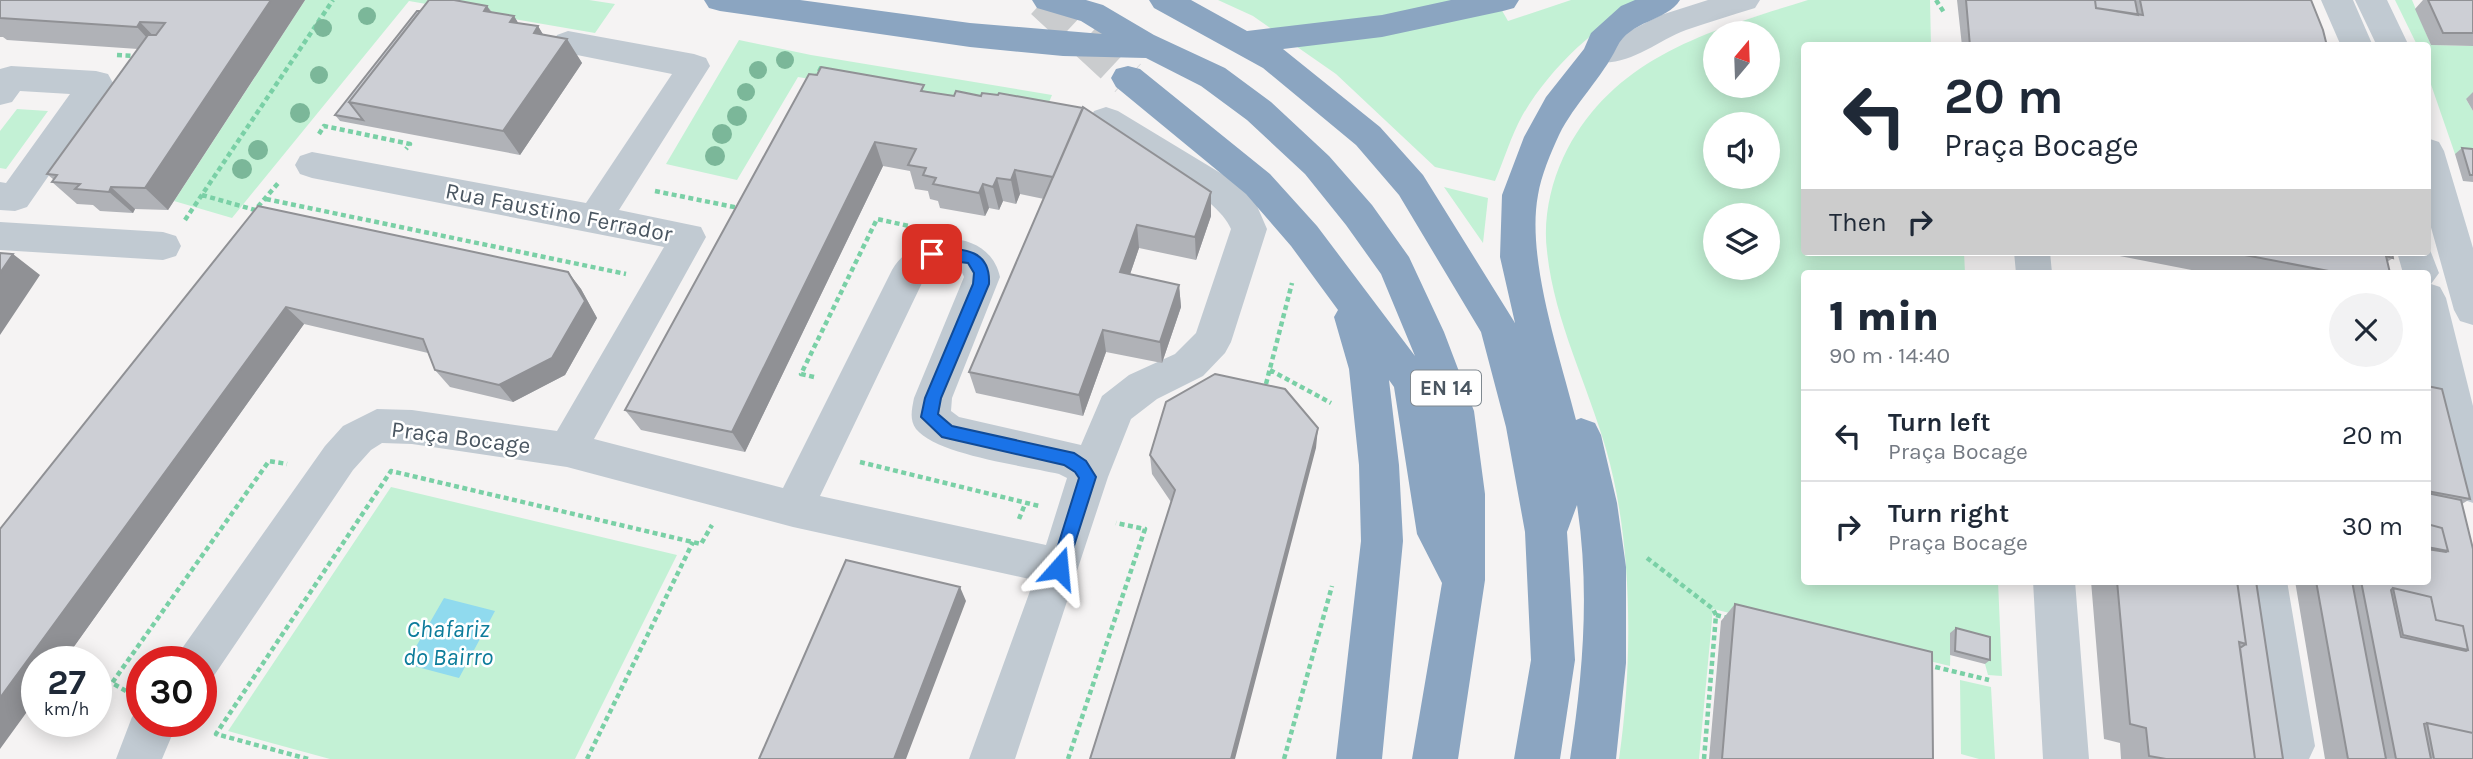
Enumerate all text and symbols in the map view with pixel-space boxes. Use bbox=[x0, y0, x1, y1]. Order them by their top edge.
north arrow bbox=[1703, 21, 1780, 98]
map controls bbox=[1703, 21, 1780, 280]
text: 20 m bbox=[1944, 68, 2064, 125]
icon: left bbox=[1829, 70, 1920, 161]
button: sound bbox=[1703, 112, 1780, 189]
text: Praça Bocage bbox=[1944, 127, 2139, 164]
street label: Rua Faustino Ferrador bbox=[443, 177, 675, 248]
button: layers bbox=[1703, 203, 1780, 280]
icon: right bbox=[1901, 203, 1939, 241]
text: Then bbox=[1829, 207, 1887, 238]
pin bbox=[902, 224, 962, 284]
icon: arrive bbox=[913, 235, 951, 273]
text: 1 min bbox=[1829, 291, 1939, 341]
button: close bbox=[2329, 293, 2403, 367]
text: 90 m · 14:40 bbox=[1829, 342, 1950, 369]
road number: EN 14 bbox=[1411, 370, 1481, 406]
text: Turn left bbox=[1888, 407, 1990, 438]
street label: Praça Bocage bbox=[390, 416, 532, 459]
icon: left bbox=[1829, 417, 1867, 455]
text: 20 m bbox=[2342, 420, 2403, 451]
text: Praça Bocage bbox=[1888, 438, 2028, 465]
text: Turn right bbox=[1888, 498, 2009, 529]
icon: right bbox=[1829, 508, 1867, 546]
text: 30 m bbox=[2342, 511, 2403, 542]
text: Praça Bocage bbox=[1888, 529, 2028, 556]
position arrow bbox=[1022, 531, 1096, 605]
water label: Chafariz do Bairro bbox=[403, 615, 493, 671]
speed limit sign: 30 bbox=[126, 646, 217, 737]
text: 27 bbox=[47, 662, 86, 703]
text: km/h bbox=[44, 698, 89, 720]

